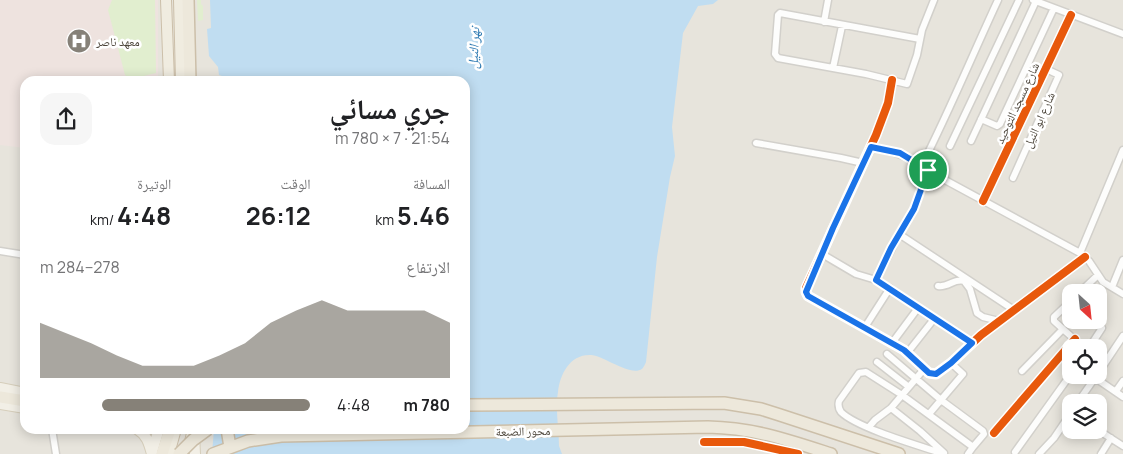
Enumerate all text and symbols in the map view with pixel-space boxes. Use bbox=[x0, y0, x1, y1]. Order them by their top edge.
water label: نهر النيل bbox=[462, 25, 484, 69]
hospital icon: معهد ناصر bbox=[66, 28, 92, 54]
place label: معهد ناصر bbox=[95, 33, 140, 50]
street label: شارع مسجد التوحيد bbox=[991, 60, 1043, 146]
text: جري مسائي bbox=[330, 89, 450, 127]
street label: شارع ابو النيل bbox=[1019, 89, 1059, 151]
button: share bbox=[40, 93, 92, 145]
text: 21:54 · 7 × 780 m bbox=[335, 127, 450, 149]
pin bbox=[907, 149, 949, 191]
icon: arrive bbox=[914, 156, 942, 184]
text: الوتيرة bbox=[137, 174, 171, 193]
text: الوقت bbox=[281, 174, 311, 193]
text: المسافة bbox=[413, 174, 450, 193]
text: 4:48 bbox=[117, 198, 171, 233]
text: 26:12 bbox=[246, 198, 311, 233]
text: 5.46 bbox=[397, 198, 450, 233]
text: /km bbox=[90, 210, 117, 229]
text: km bbox=[375, 210, 397, 229]
text: 278–284 m bbox=[40, 256, 120, 278]
text: الارتفاع bbox=[406, 256, 450, 278]
north arrow bbox=[1062, 284, 1108, 329]
map controls bbox=[1062, 284, 1107, 439]
button: locate bbox=[1062, 339, 1107, 384]
text: 4:48 bbox=[337, 394, 370, 416]
text: 780 m bbox=[404, 394, 450, 416]
button: layers bbox=[1062, 394, 1107, 439]
street label: محور الضبعة bbox=[495, 422, 551, 440]

